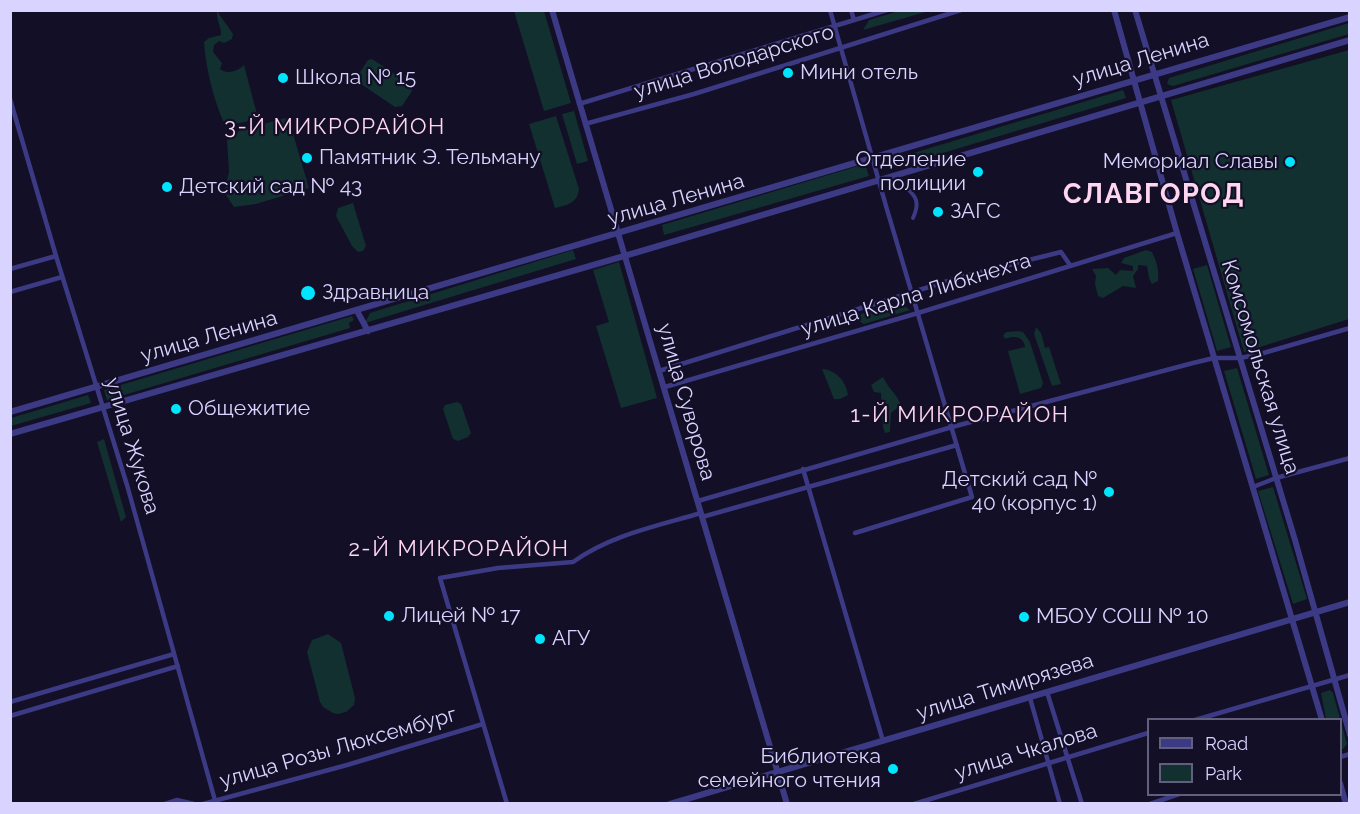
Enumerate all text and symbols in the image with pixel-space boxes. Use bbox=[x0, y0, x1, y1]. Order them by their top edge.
street label: улица Володарского bbox=[631, 20, 837, 104]
street label: улица Ленина bbox=[1070, 27, 1212, 93]
place label: Мини отель bbox=[800, 60, 918, 86]
place label: Школа № 15 bbox=[295, 65, 416, 91]
marker: Мини отель bbox=[781, 66, 795, 80]
marker: Школа № 15 bbox=[276, 71, 290, 85]
district label: 3-Й МИКРОРАЙОН bbox=[224, 114, 446, 140]
place label: Памятник Э. Тельману bbox=[319, 145, 541, 171]
place label: Отделение полиции bbox=[855, 147, 966, 197]
place label: Мемориал Славы bbox=[1103, 149, 1278, 175]
marker: Памятник Э. Тельману bbox=[300, 151, 314, 165]
marker: Мемориал Славы bbox=[1283, 155, 1297, 169]
marker: Отделение полиции bbox=[971, 165, 985, 179]
street label: улица Ленина bbox=[605, 168, 747, 232]
place label: Детский сад № 43 bbox=[179, 174, 362, 200]
district label: СЛАВГОРОД bbox=[1063, 179, 1245, 211]
marker: Детский сад № 43 bbox=[160, 180, 174, 194]
place label: ЗАГС bbox=[950, 199, 1001, 225]
marker: ЗАГС bbox=[931, 205, 945, 219]
street label: улица Карла Либкнехта bbox=[798, 248, 1034, 342]
street label: Комсомольская улица bbox=[1215, 257, 1305, 477]
place label: Здравница bbox=[322, 280, 429, 306]
marker: Здравница bbox=[299, 284, 317, 302]
street label: улица Ленина bbox=[138, 305, 280, 369]
street label: улица Суворова bbox=[652, 320, 720, 484]
street label: улица Жукова bbox=[99, 375, 165, 517]
place label: Общежитие bbox=[188, 396, 310, 422]
marker: Общежитие bbox=[169, 402, 183, 416]
district label: 1-Й МИКРОРАЙОН bbox=[851, 402, 1069, 428]
place label: Детский сад № 40 (корпус 1) bbox=[942, 467, 1097, 517]
marker: Детский сад № 40 (корпус 1) bbox=[1102, 485, 1116, 499]
district label: 2-Й МИКРОРАЙОН bbox=[348, 536, 570, 562]
place label: Лицей № 17 bbox=[401, 603, 520, 629]
place label: МБОУ СОШ № 10 bbox=[1036, 604, 1209, 630]
marker: Лицей № 17 bbox=[382, 609, 396, 623]
marker: МБОУ СОШ № 10 bbox=[1017, 610, 1031, 624]
place label: АГУ bbox=[552, 626, 590, 652]
marker: АГУ bbox=[533, 632, 547, 646]
street label: улица Тимирязева bbox=[913, 648, 1097, 726]
street label: улица Розы Люксембург bbox=[217, 702, 459, 794]
street label: улица Чкалова bbox=[952, 718, 1100, 786]
legend bbox=[1147, 718, 1342, 796]
text: Road bbox=[1205, 733, 1248, 754]
place label: Библиотека семейного чтения bbox=[698, 744, 881, 794]
marker: Библиотека семейного чтения bbox=[886, 762, 900, 776]
text: Park bbox=[1205, 763, 1242, 784]

